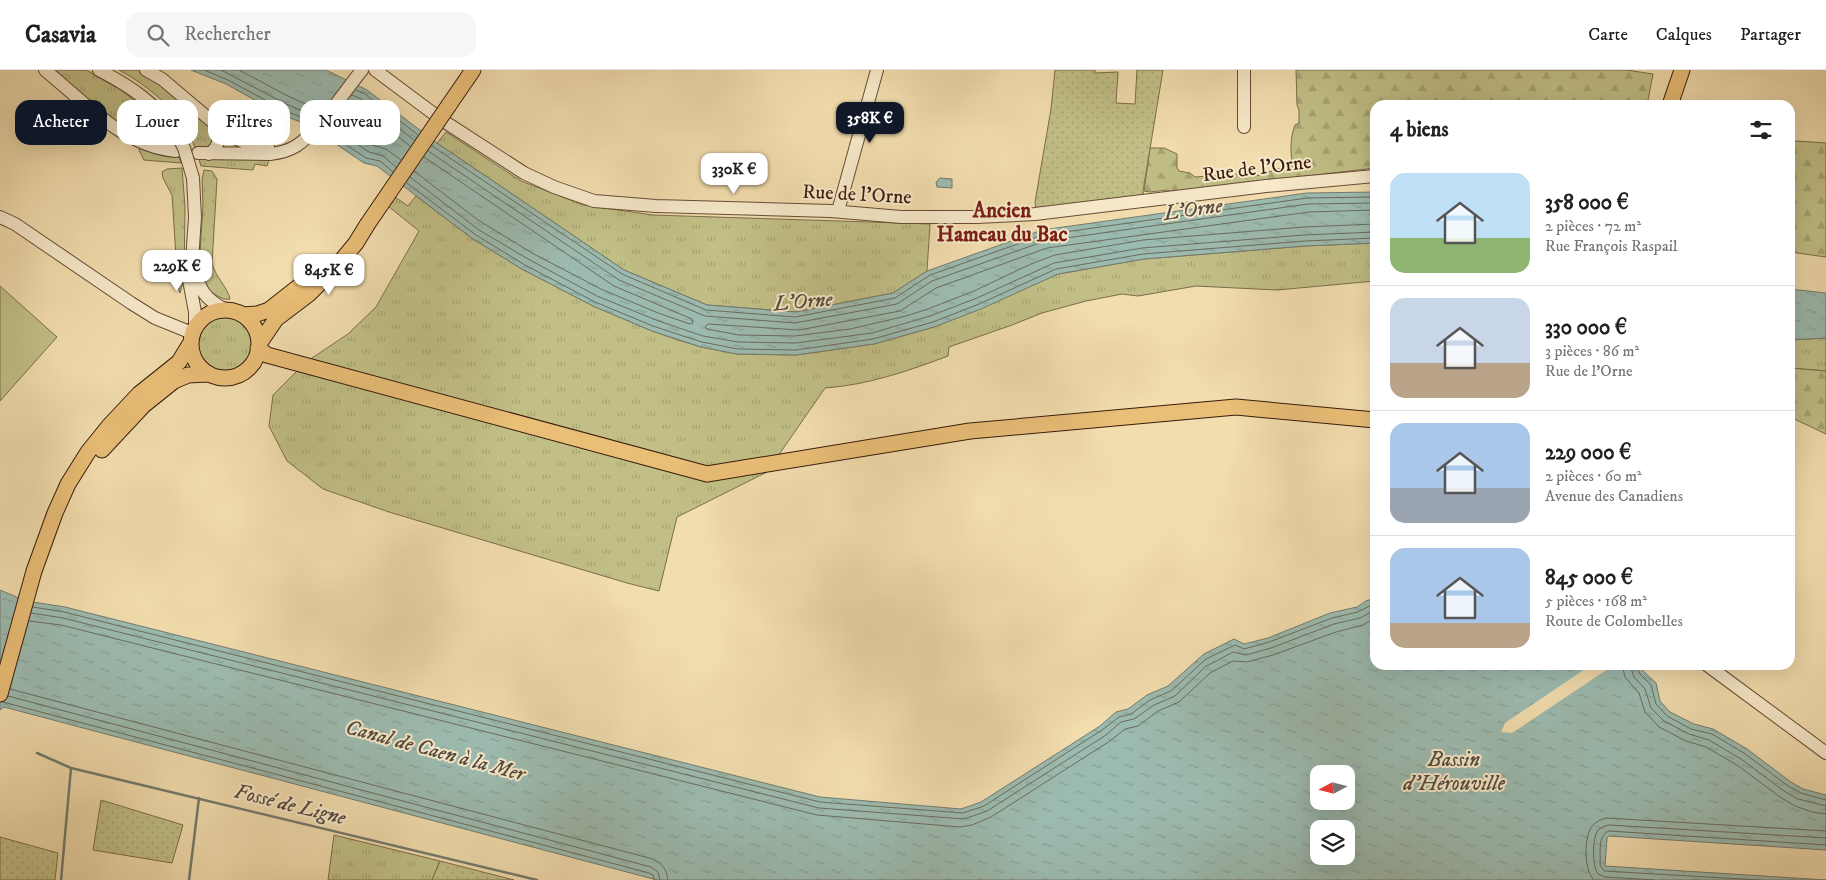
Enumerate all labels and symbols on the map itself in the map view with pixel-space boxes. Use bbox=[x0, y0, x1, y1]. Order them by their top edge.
pin: 358K € bbox=[829, 102, 911, 144]
street label: Rue de l'Orne bbox=[1201, 150, 1313, 188]
pin: 330K € bbox=[693, 152, 775, 195]
street label: Rue de l'Orne bbox=[802, 180, 912, 210]
water label: L'Orne bbox=[1161, 193, 1225, 227]
district label: Ancien Hameau du Bac bbox=[937, 198, 1067, 248]
pin: 229K € bbox=[136, 250, 218, 292]
pin: 845K € bbox=[288, 254, 370, 296]
water label: L'Orne bbox=[772, 286, 834, 318]
water label: Canal de Caen à la Mer bbox=[342, 715, 529, 788]
water label: Bassin d'Hérouville bbox=[1402, 747, 1506, 797]
north arrow bbox=[1310, 765, 1355, 810]
water label: Fossé de Ligne bbox=[232, 779, 349, 832]

